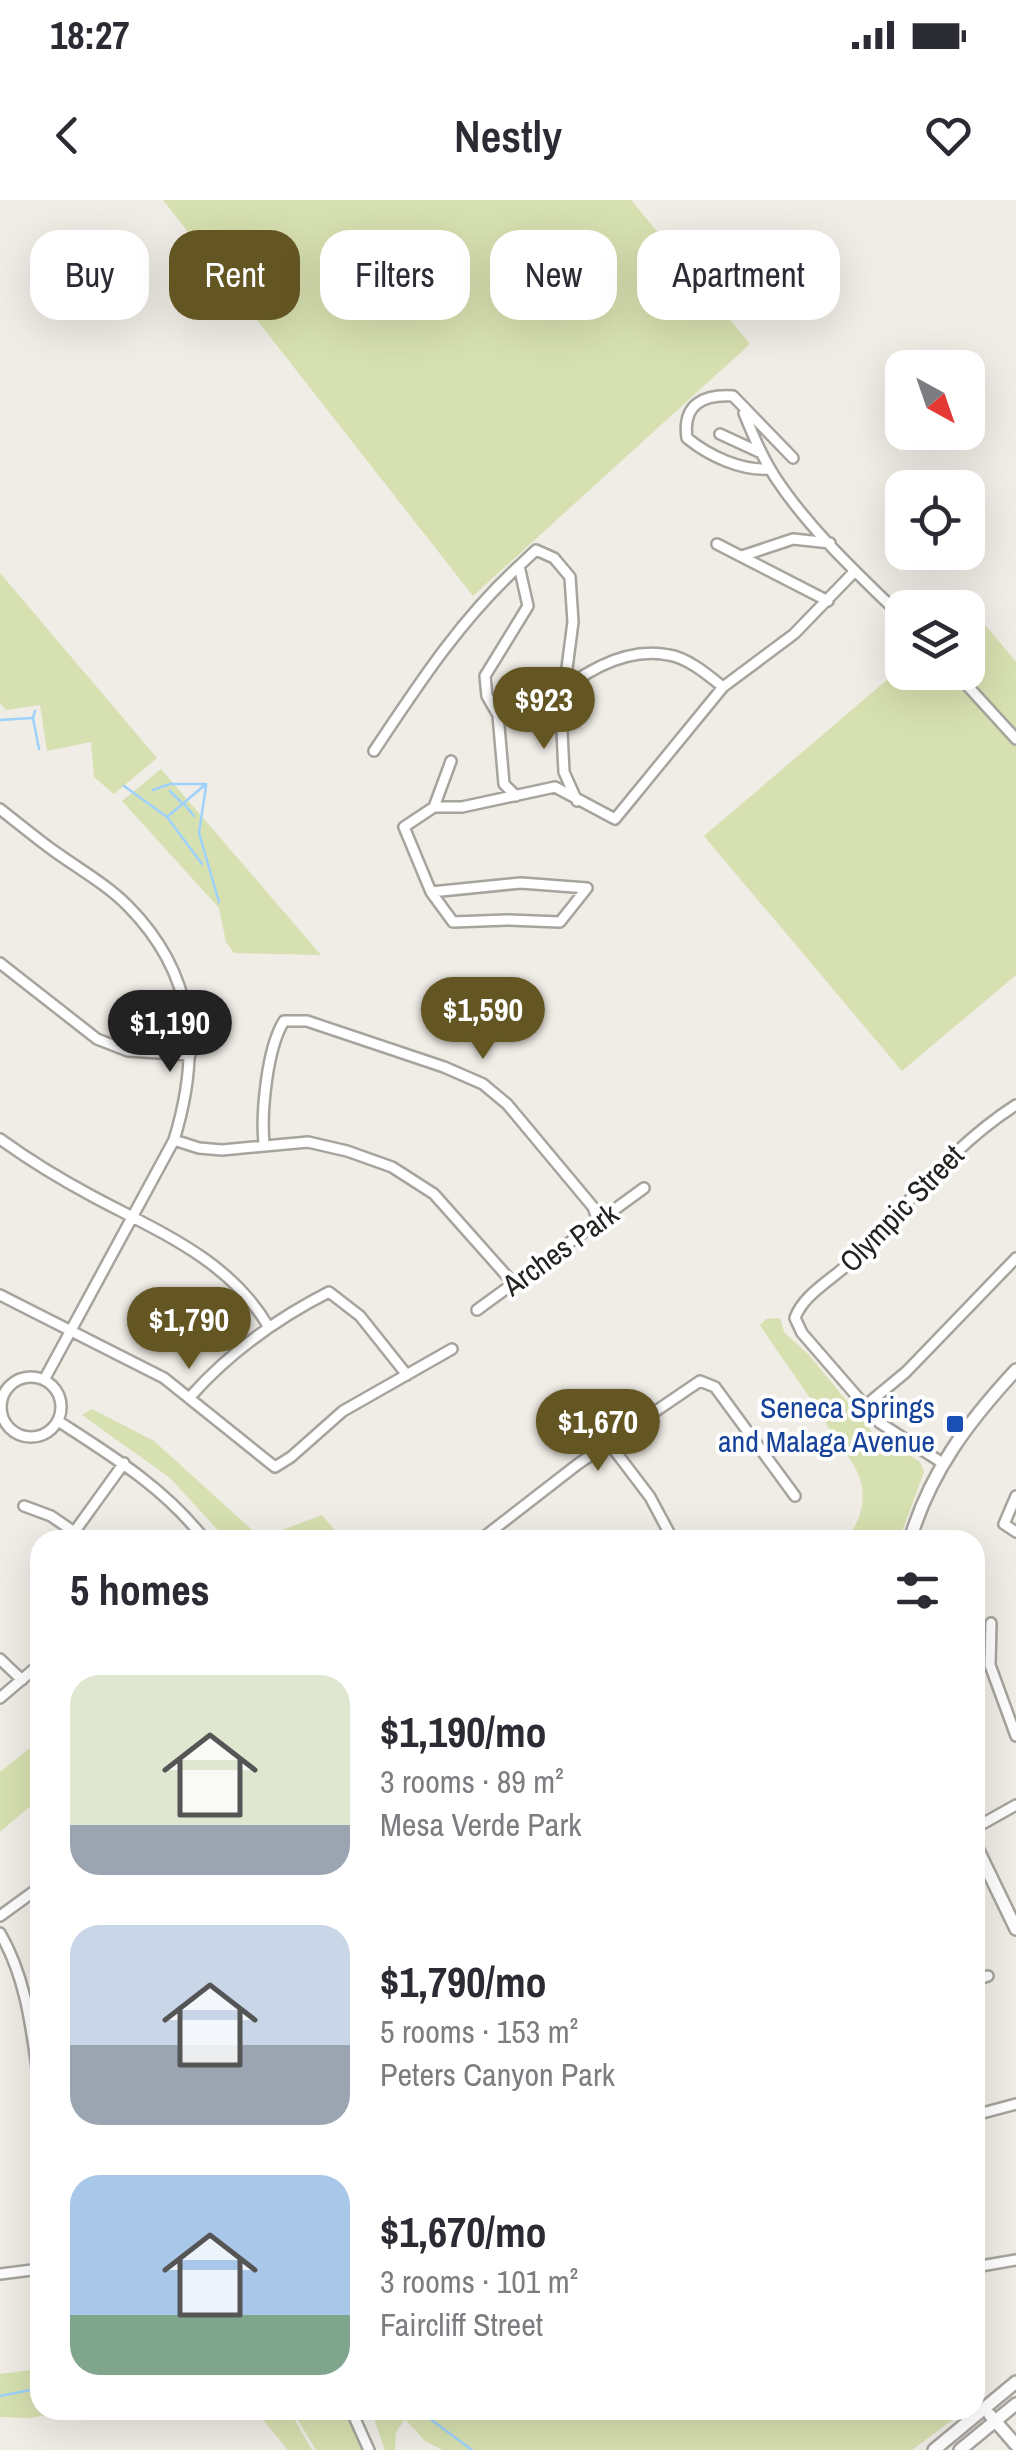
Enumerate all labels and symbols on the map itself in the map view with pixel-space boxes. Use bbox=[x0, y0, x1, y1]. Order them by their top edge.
north arrow bbox=[885, 350, 985, 450]
pin: $923 bbox=[485, 667, 603, 752]
pin: $1,590 bbox=[402, 977, 564, 1062]
pin: $1,190 bbox=[89, 990, 251, 1075]
street label: Olympic Street bbox=[830, 1135, 972, 1280]
street label: Arches Park bbox=[493, 1193, 627, 1305]
pin: $1,790 bbox=[108, 1287, 270, 1372]
place label: Seneca Springs and Malaga Avenue bbox=[718, 1387, 935, 1461]
pin: $1,670 bbox=[517, 1389, 679, 1474]
marker: Seneca Springs and Malaga Avenue bbox=[944, 1413, 966, 1435]

